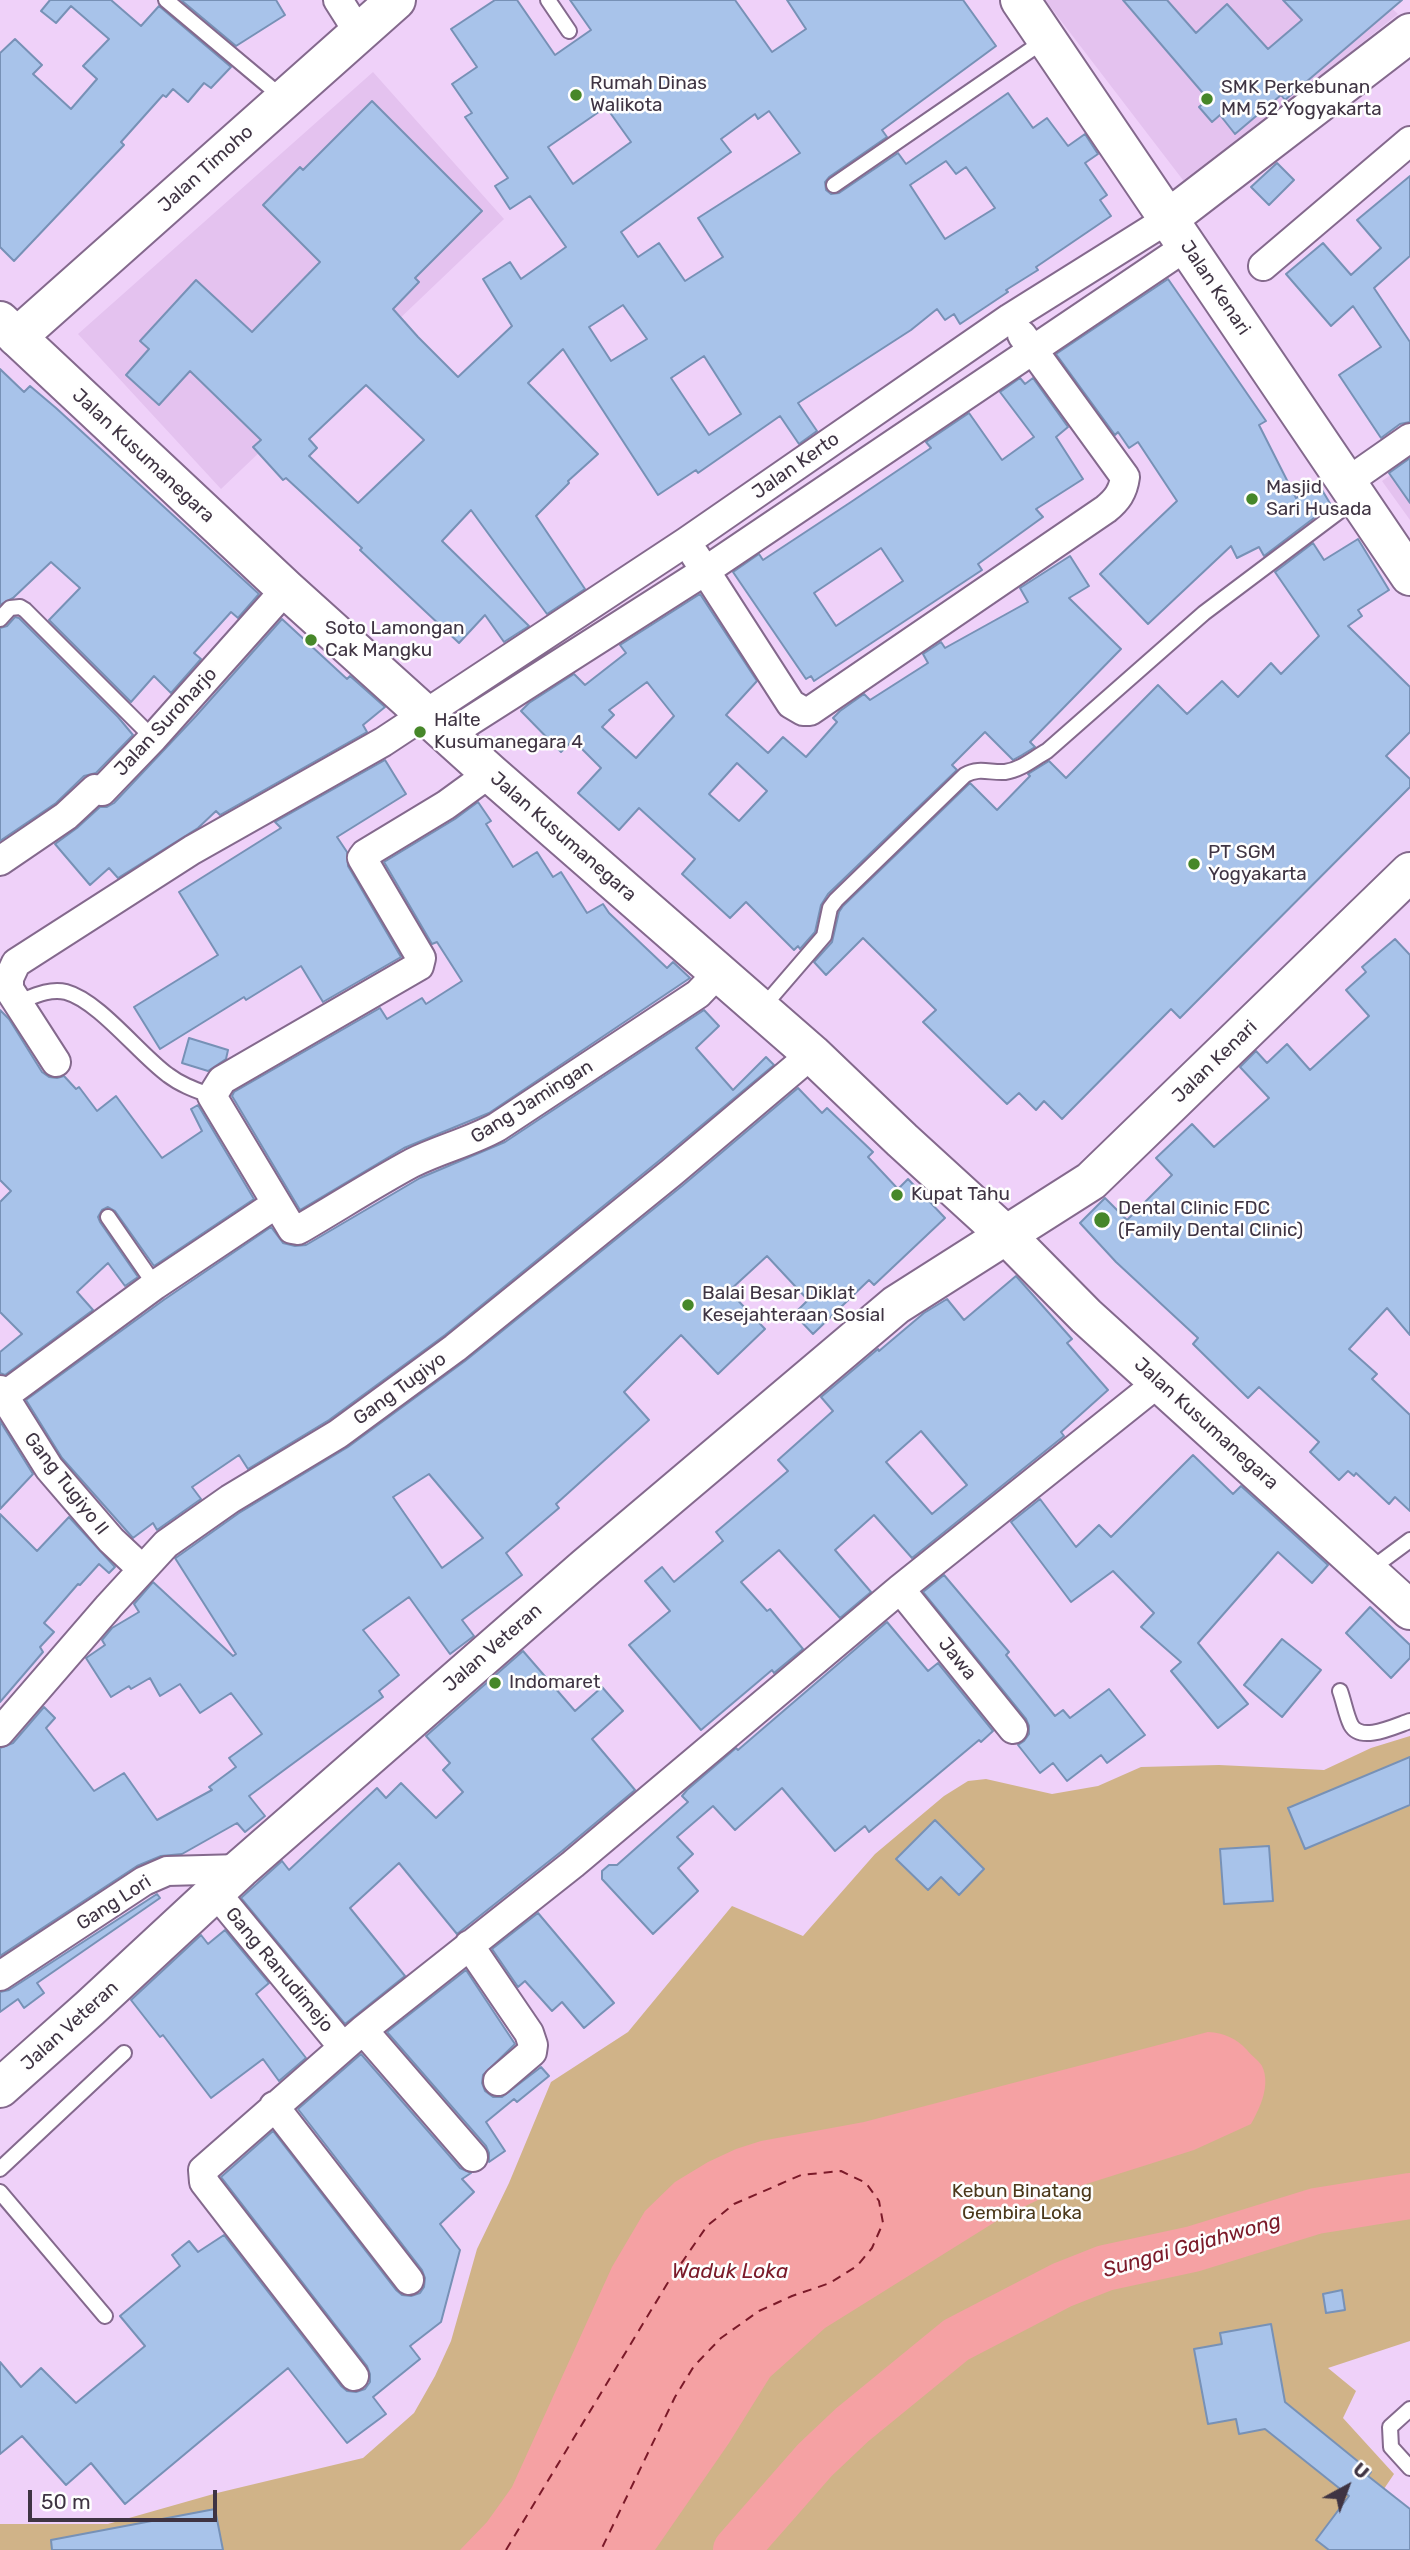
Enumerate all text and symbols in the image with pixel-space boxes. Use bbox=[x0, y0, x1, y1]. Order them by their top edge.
place label: Rumah Dinas Walikota bbox=[590, 73, 707, 117]
place label: SMK Perkebunan MM 52 Yogyakarta bbox=[1221, 77, 1382, 121]
marker: Rumah Dinas Walikota bbox=[568, 87, 584, 103]
marker: SMK Perkebunan MM 52 Yogyakarta bbox=[1199, 91, 1215, 107]
street label: Jalan Timoho bbox=[154, 121, 258, 217]
street label: Jalan Kenari bbox=[1175, 236, 1255, 340]
street label: Jalan Kusumanegara bbox=[67, 384, 219, 528]
street label: Jalan Kerto bbox=[748, 428, 844, 504]
place label: Masjid Sari Husada bbox=[1266, 477, 1372, 521]
marker: Masjid Sari Husada bbox=[1244, 491, 1260, 507]
place label: Soto Lamongan Cak Mangku bbox=[325, 618, 464, 662]
marker: Soto Lamongan Cak Mangku bbox=[303, 632, 319, 648]
street label: Jalan Suroharjo bbox=[110, 663, 222, 781]
place label: Halte Kusumanegara 4 bbox=[434, 710, 583, 754]
marker: Halte Kusumanegara 4 bbox=[412, 724, 428, 740]
street label: Jalan Kusumanegara bbox=[485, 767, 641, 907]
place label: PT SGM Yogyakarta bbox=[1208, 842, 1307, 886]
marker: PT SGM Yogyakarta bbox=[1186, 856, 1202, 872]
street label: Jalan Kenari bbox=[1168, 1016, 1262, 1108]
street label: Gang Jamingan bbox=[467, 1055, 597, 1149]
place label: Kupat Tahu bbox=[911, 1184, 1010, 1206]
marker: Kupat Tahu bbox=[889, 1187, 905, 1203]
place label: Dental Clinic FDC (Family Dental Clinic) bbox=[1118, 1198, 1303, 1242]
marker: Dental Clinic FDC (Family Dental Clinic) bbox=[1092, 1210, 1112, 1230]
place label: Balai Besar Diklat Kesejahteraan Sosial bbox=[702, 1283, 885, 1327]
marker: Balai Besar Diklat Kesejahteraan Sosial bbox=[680, 1297, 696, 1313]
street label: Gang Tugiyo bbox=[349, 1348, 451, 1430]
street label: Jalan Kusumanegara bbox=[1129, 1353, 1283, 1495]
street label: Gang Tugiyo II bbox=[19, 1428, 113, 1540]
street label: Jalan Veteran bbox=[439, 1599, 547, 1697]
street label: Jawa bbox=[933, 1633, 981, 1685]
place label: Indomaret bbox=[509, 1672, 600, 1694]
marker: Indomaret bbox=[487, 1675, 503, 1691]
street label: Gang Lori bbox=[73, 1871, 155, 1935]
street label: Gang Ranudimejo bbox=[220, 1903, 338, 2037]
street label: Jalan Veteran bbox=[17, 1976, 123, 2076]
park label: Kebun Binatang Gembira Loka bbox=[952, 2181, 1092, 2225]
water label: Sungai Gajahwong bbox=[1100, 2209, 1284, 2283]
water label: Waduk Loka bbox=[672, 2259, 788, 2285]
north arrow bbox=[1312, 2452, 1382, 2522]
text: U bbox=[1348, 2458, 1374, 2484]
scale bar bbox=[32, 2476, 220, 2520]
text: 50 m bbox=[41, 2489, 91, 2514]

